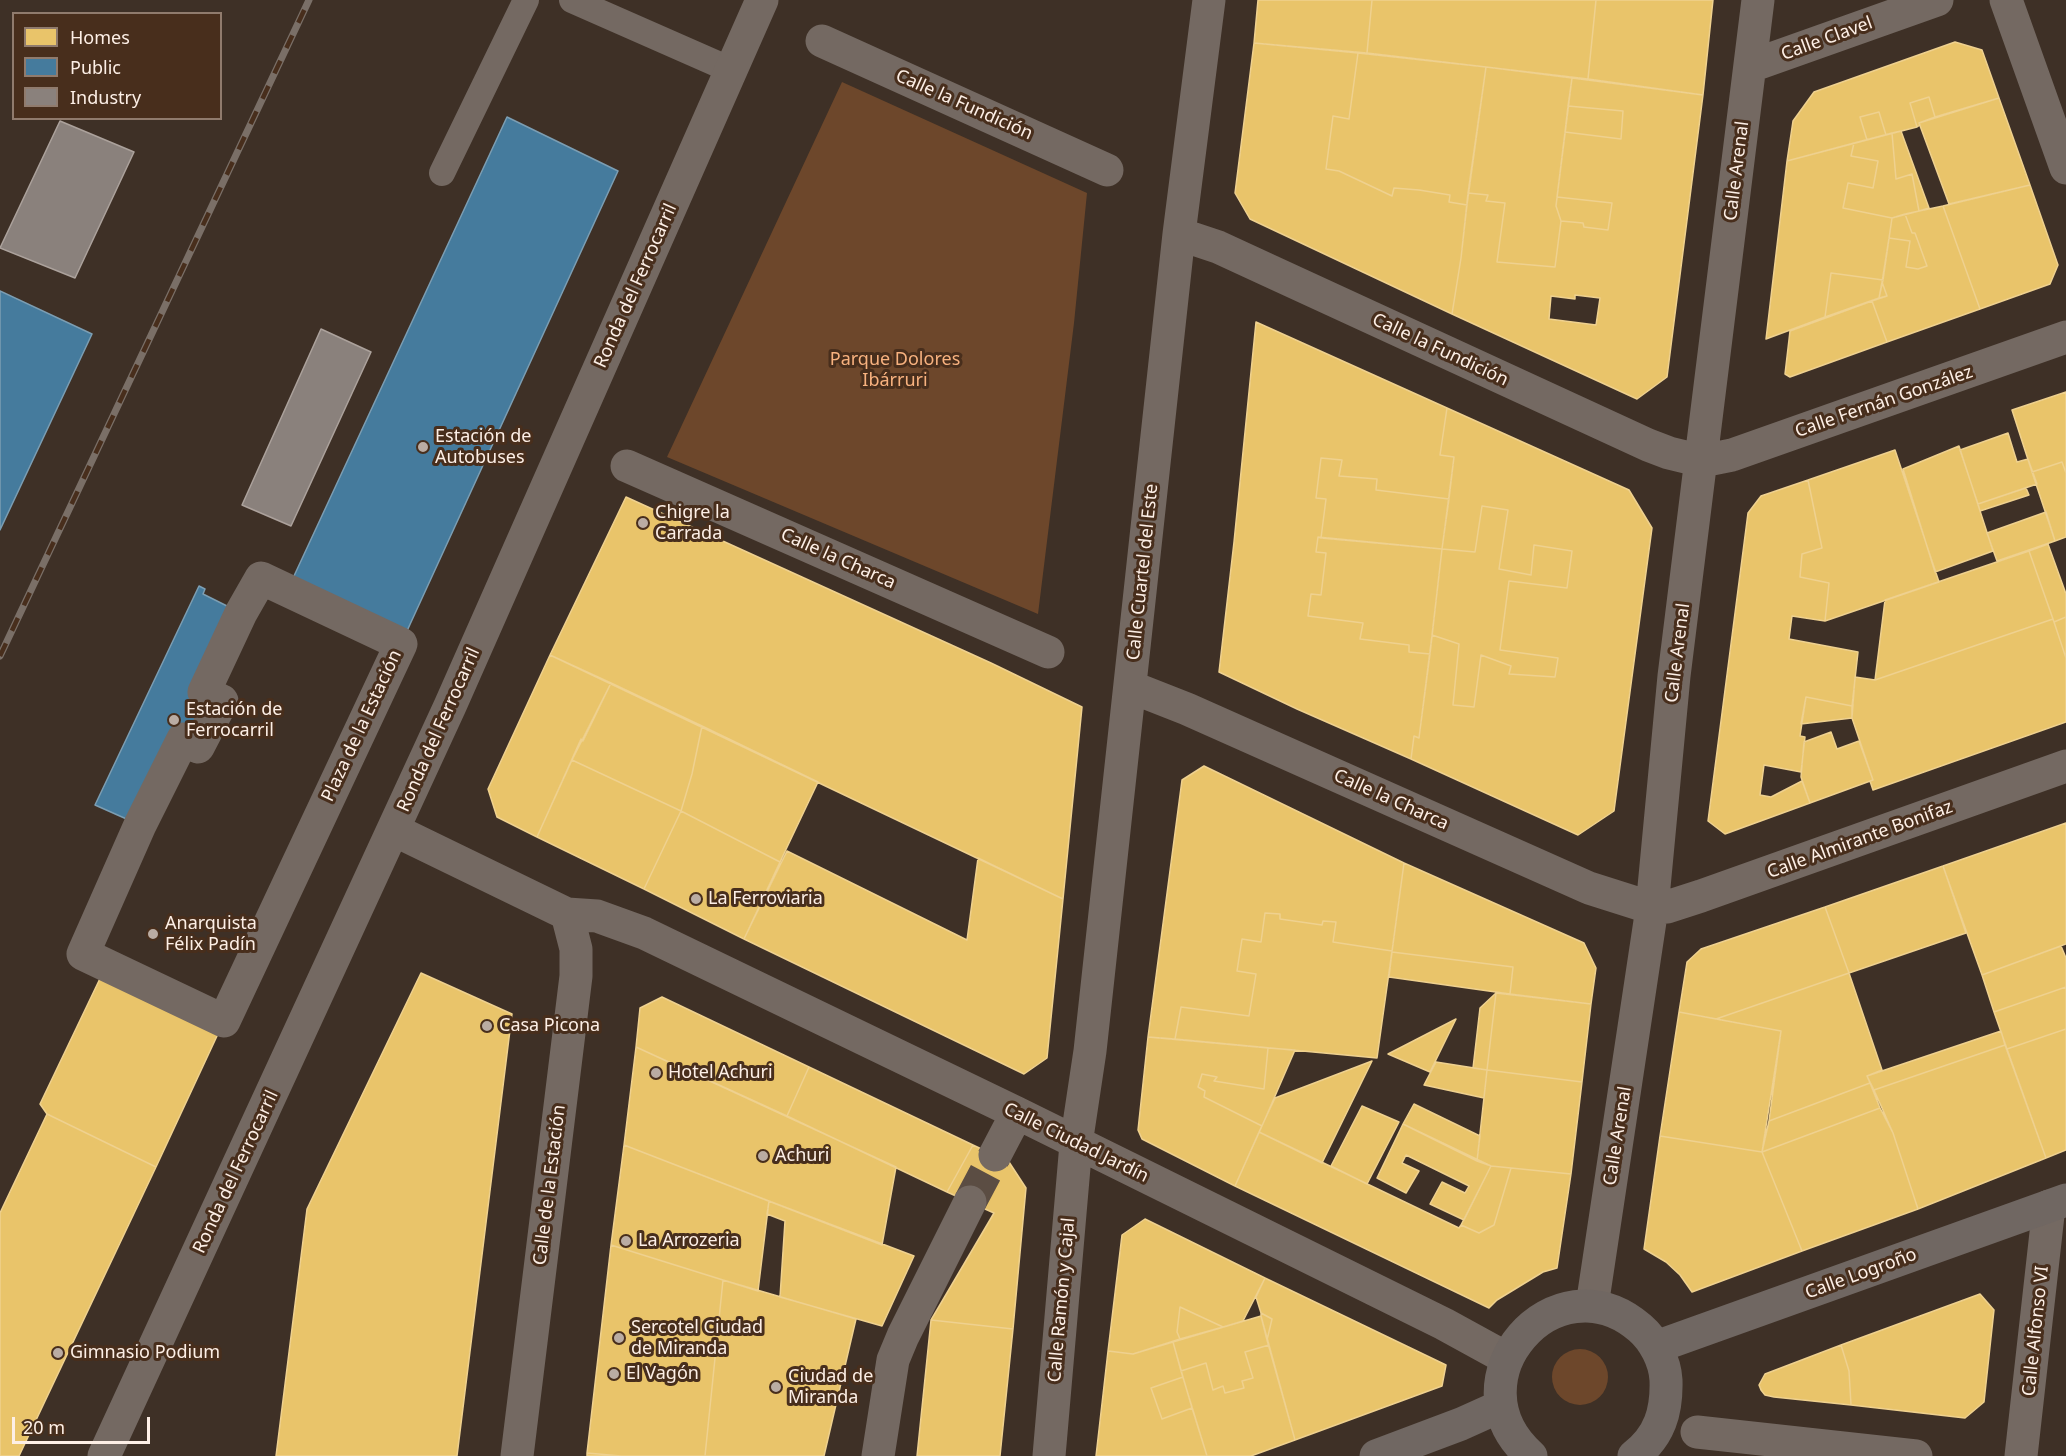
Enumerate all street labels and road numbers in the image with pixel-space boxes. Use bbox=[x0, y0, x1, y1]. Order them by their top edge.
street label: Calle Clavel bbox=[1778, 12, 1876, 66]
street label: Calle la Fundición bbox=[892, 65, 1036, 145]
street label: Calle Arenal bbox=[1720, 120, 1754, 222]
street label: Ronda del Ferrocarril bbox=[590, 201, 682, 371]
street label: Calle la Fundición bbox=[1369, 309, 1511, 391]
street label: Calle Fernán González bbox=[1792, 361, 1976, 443]
street label: Calle Cuartel del Este bbox=[1123, 483, 1163, 661]
street label: Calle la Charca bbox=[777, 524, 899, 594]
street label: Calle Arenal bbox=[1661, 602, 1695, 704]
street label: Ronda del Ferrocarril bbox=[393, 645, 485, 815]
street label: Plaza de la Estación bbox=[317, 647, 407, 805]
street label: Calle la Charca bbox=[1330, 765, 1452, 835]
street label: Calle Almirante Bonifaz bbox=[1764, 796, 1956, 884]
street label: Calle Arenal bbox=[1599, 1085, 1637, 1187]
street label: Ronda del Ferrocarril bbox=[189, 1087, 283, 1257]
street label: Calle Ciudad Jardín bbox=[1000, 1099, 1152, 1187]
street label: Calle de la Estación bbox=[529, 1104, 571, 1266]
street label: Calle Ramón y Cajal bbox=[1044, 1217, 1080, 1383]
street label: Calle Logroño bbox=[1802, 1244, 1920, 1304]
street label: Calle Alfonso VI bbox=[2018, 1265, 2054, 1397]

